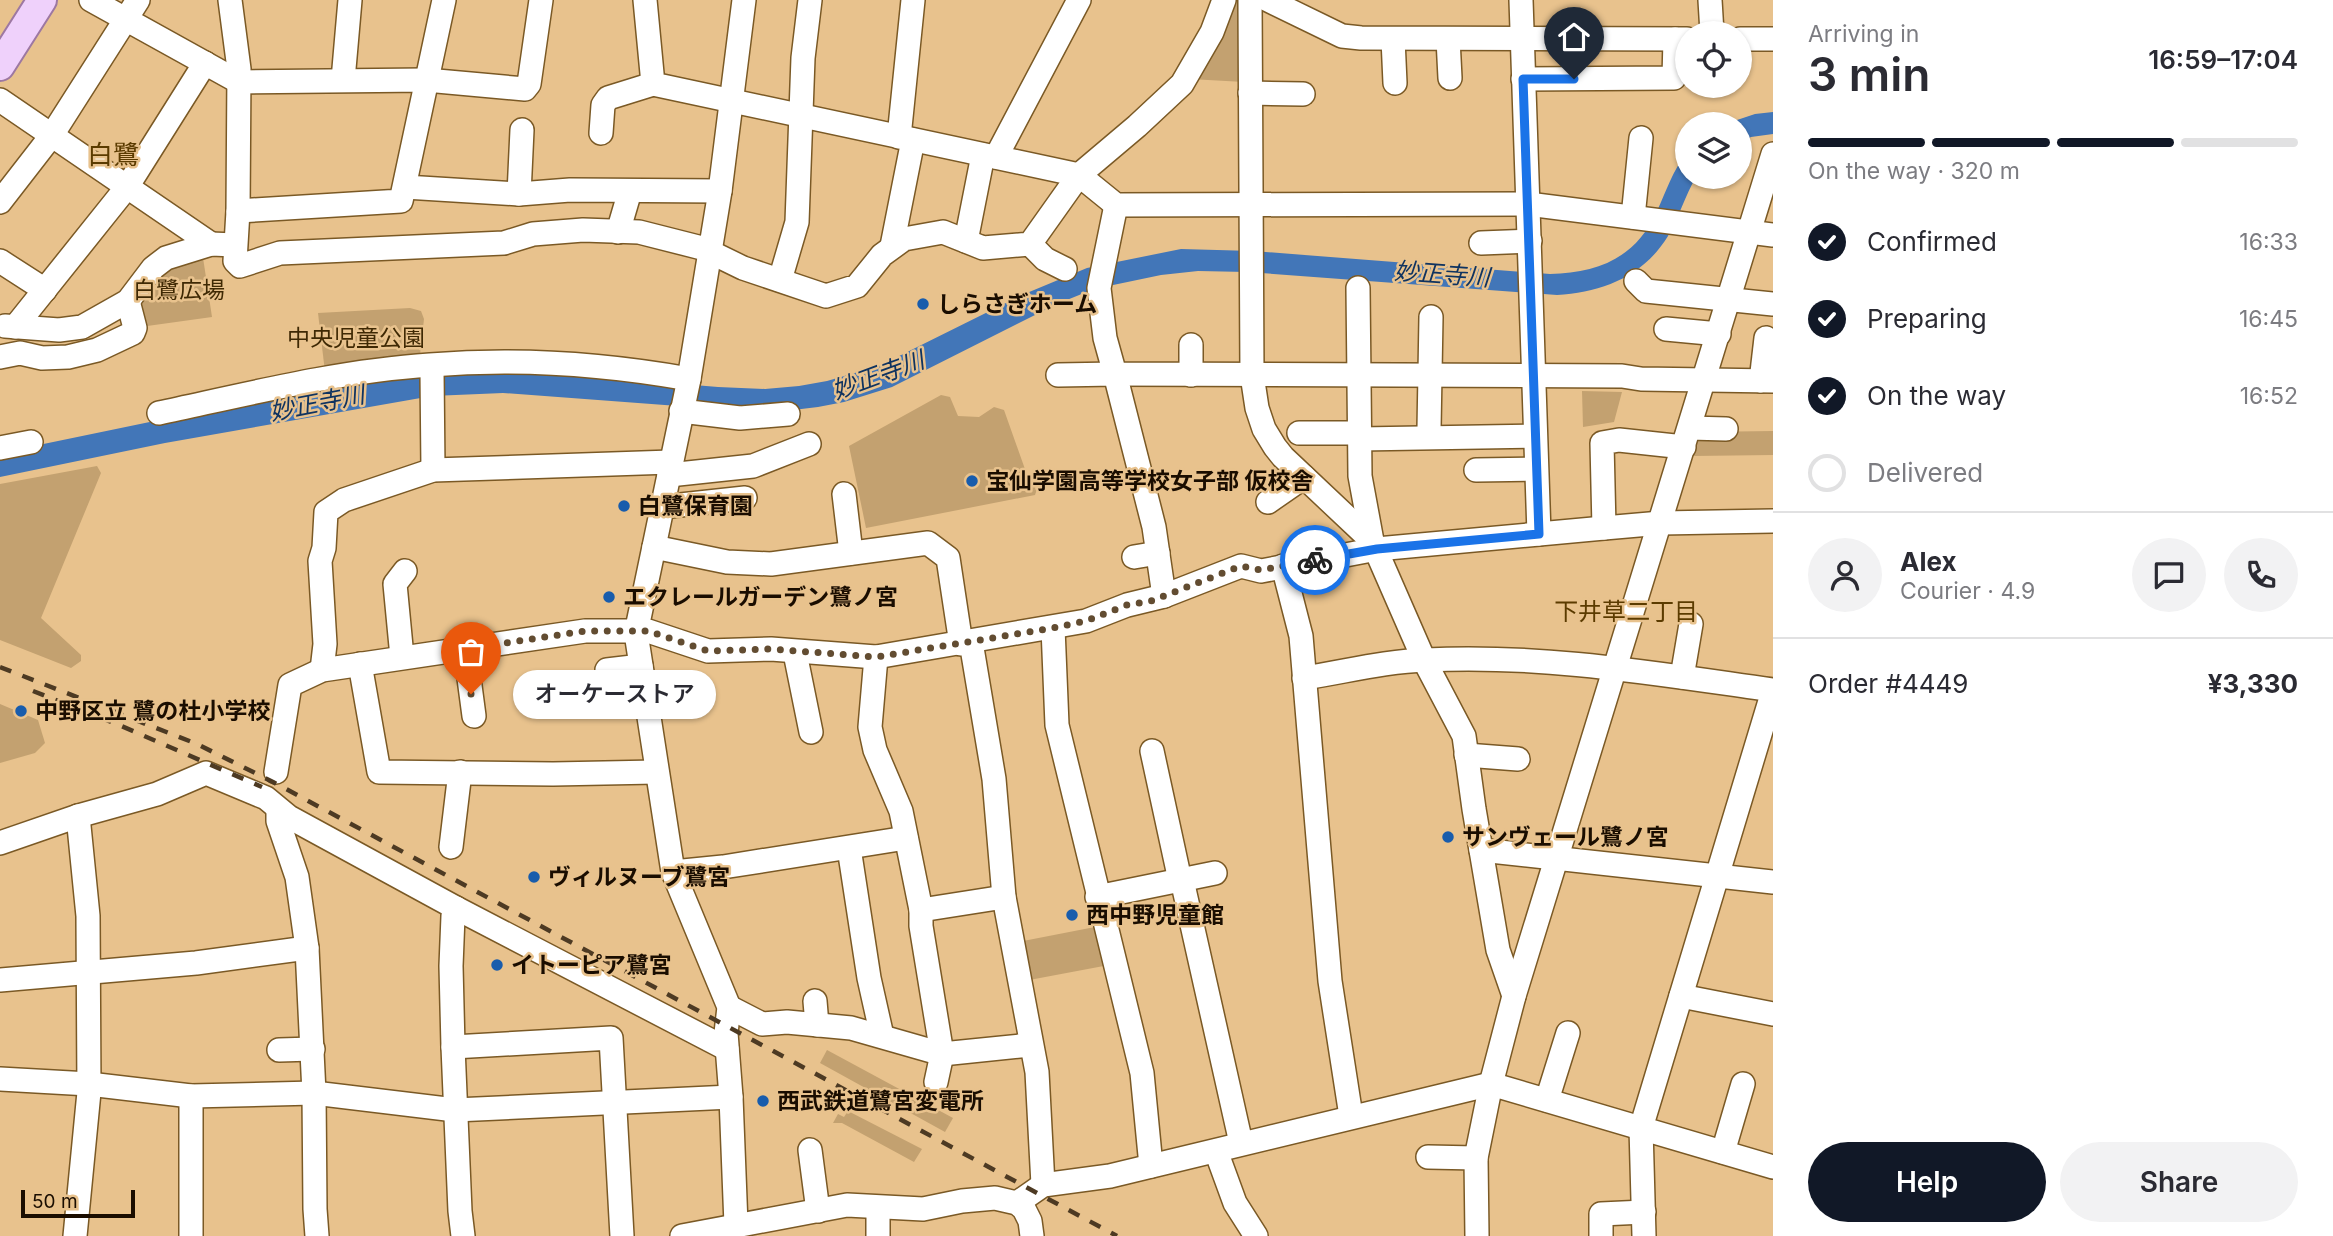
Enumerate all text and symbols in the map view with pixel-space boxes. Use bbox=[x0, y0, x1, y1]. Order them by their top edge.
pin bbox=[1544, 7, 1604, 79]
icon: home bbox=[1555, 18, 1593, 56]
text: Arriving in bbox=[1808, 20, 1919, 48]
map controls bbox=[1675, 21, 1752, 189]
button: locate bbox=[1675, 21, 1752, 98]
text: 16:59–17:04 bbox=[2148, 44, 2298, 75]
text: 3 min bbox=[1808, 46, 1930, 102]
button: layers bbox=[1675, 112, 1752, 189]
district label: 白鷺 bbox=[87, 139, 139, 170]
text: On the way · 320 m bbox=[1808, 157, 2020, 185]
icon: check bbox=[1808, 223, 1846, 261]
text: Confirmed bbox=[1867, 226, 1997, 257]
text: 16:33 bbox=[2239, 228, 2298, 256]
water label: 妙正寺川 bbox=[1393, 256, 1494, 292]
park label: 白鷺広場 bbox=[133, 276, 225, 304]
place label: しらさぎホーム bbox=[937, 290, 1097, 318]
marker: しらさぎホーム bbox=[915, 296, 931, 312]
icon: check bbox=[1808, 300, 1846, 338]
text: Preparing bbox=[1867, 303, 1987, 334]
text: 16:45 bbox=[2239, 305, 2298, 333]
park label: 中央児童公園 bbox=[287, 324, 425, 352]
water label: 妙正寺川 bbox=[828, 344, 931, 405]
icon: check bbox=[1808, 377, 1846, 415]
water label: 妙正寺川 bbox=[267, 379, 370, 426]
text: On the way bbox=[1867, 380, 2006, 411]
text: 16:52 bbox=[2240, 382, 2298, 410]
text: Delivered bbox=[1867, 457, 1983, 488]
place label: 宝仙学園高等学校女子部 仮校舎 bbox=[986, 467, 1313, 495]
marker: 宝仙学園高等学校女子部 仮校舎 bbox=[964, 473, 980, 489]
place label: 白鷺保育園 bbox=[638, 492, 753, 520]
marker: 白鷺保育園 bbox=[616, 498, 632, 514]
courier bbox=[1280, 525, 1350, 595]
button: person bbox=[1808, 538, 1882, 612]
button: chat bbox=[2132, 538, 2206, 612]
button: phone bbox=[2224, 538, 2298, 612]
icon: bike bbox=[1296, 541, 1334, 579]
text: Alex bbox=[1900, 546, 1957, 577]
text: Courier · 4.9 bbox=[1900, 577, 2035, 605]
place label: エクレールガーデン鷺ノ宮 bbox=[623, 583, 898, 611]
marker: エクレールガーデン鷺ノ宮 bbox=[601, 589, 617, 605]
district label: 下井草二丁目 bbox=[1554, 597, 1698, 626]
pin bbox=[441, 622, 501, 694]
icon: bag bbox=[452, 633, 490, 671]
text: Order #4449 bbox=[1808, 668, 1968, 699]
text: ¥3,330 bbox=[2208, 668, 2298, 699]
callout: オーケーストア bbox=[513, 670, 716, 718]
text: オーケーストア bbox=[535, 680, 694, 708]
place label: 中野区立 鷺の杜小学校 bbox=[35, 697, 270, 725]
marker: 中野区立 鷺の杜小学校 bbox=[13, 703, 29, 719]
place label: サンヴェール鷺ノ宮 bbox=[1462, 823, 1669, 851]
marker: サンヴェール鷺ノ宮 bbox=[1440, 829, 1456, 845]
place label: ヴィルヌーブ鷺宮 bbox=[548, 863, 731, 891]
marker: ヴィルヌーブ鷺宮 bbox=[526, 869, 542, 885]
place label: 西中野児童館 bbox=[1086, 901, 1224, 929]
marker: 西中野児童館 bbox=[1064, 907, 1080, 923]
place label: イトーピア鷺宮 bbox=[511, 951, 672, 979]
marker: イトーピア鷺宮 bbox=[489, 957, 505, 973]
place label: 西武鉄道鷺宮変電所 bbox=[777, 1087, 984, 1115]
marker: 西武鉄道鷺宮変電所 bbox=[755, 1093, 771, 1109]
button: Help bbox=[1808, 1142, 2046, 1222]
button: Share bbox=[2060, 1142, 2298, 1222]
scale bar bbox=[21, 1187, 135, 1219]
text: 50 m bbox=[32, 1190, 78, 1213]

